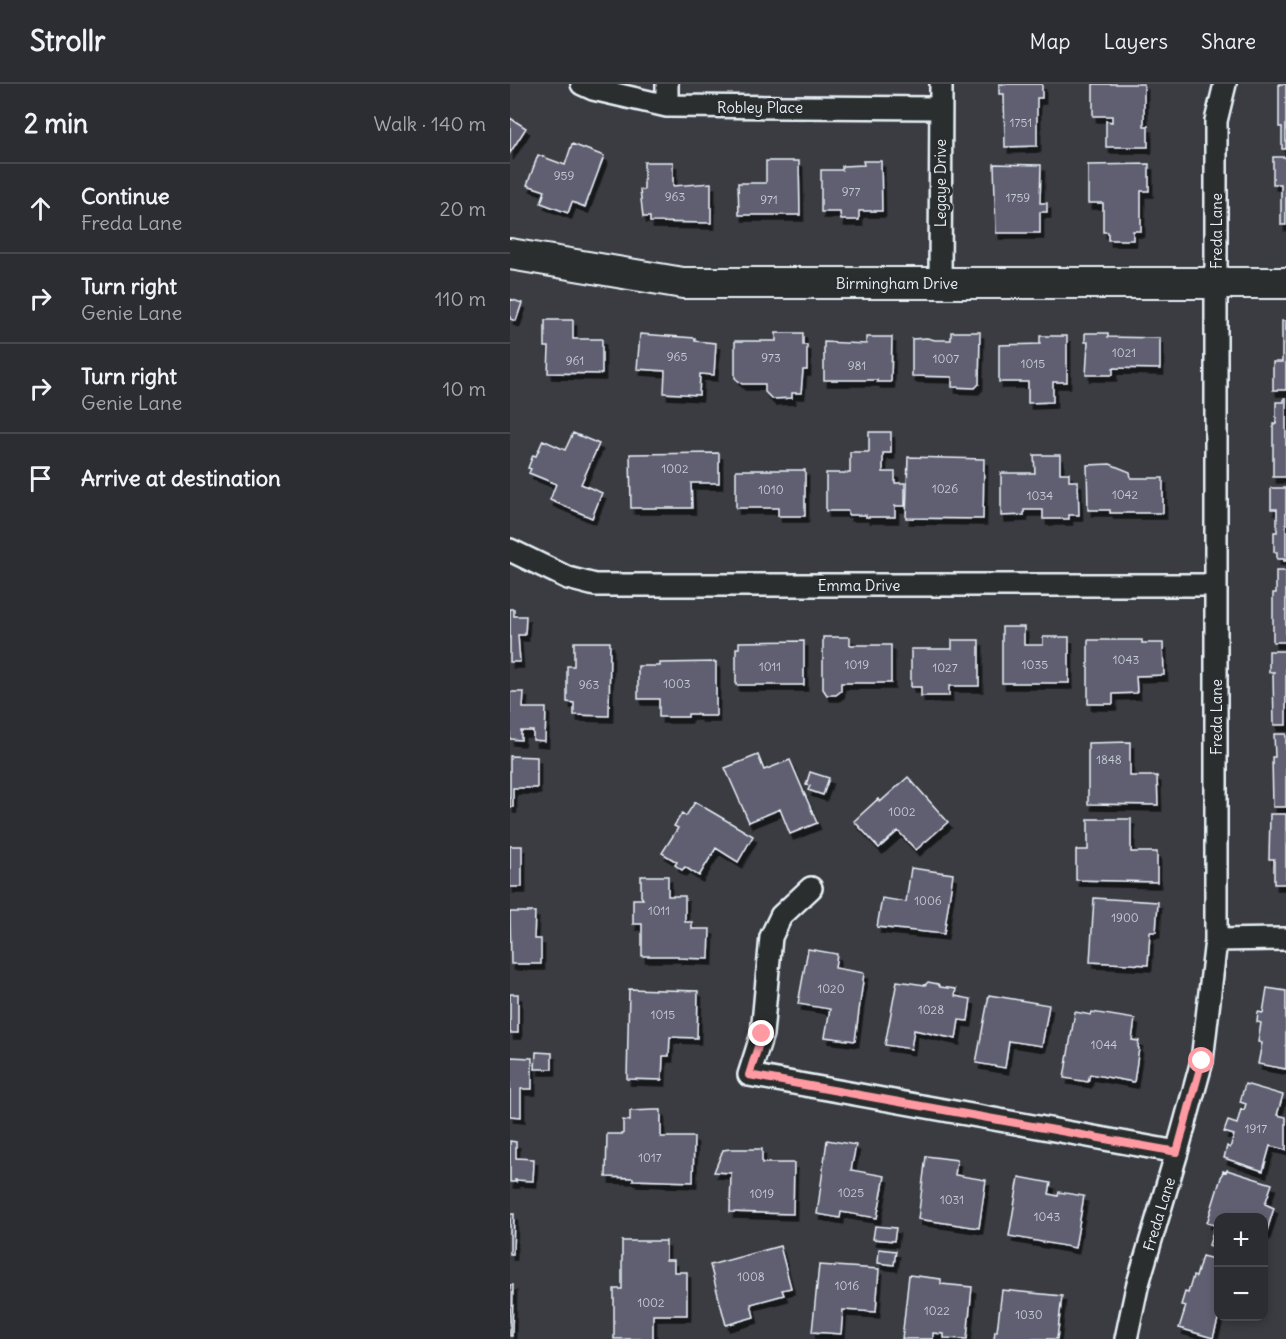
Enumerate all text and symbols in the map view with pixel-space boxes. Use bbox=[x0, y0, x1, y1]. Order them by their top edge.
text: Strollr bbox=[30, 23, 105, 59]
text: Map bbox=[1030, 28, 1070, 55]
text: Layers bbox=[1103, 28, 1168, 55]
text: Share bbox=[1201, 28, 1256, 55]
street label: Robley Place bbox=[717, 98, 803, 117]
text: 2 min bbox=[24, 107, 88, 140]
text: Walk · 140 m bbox=[373, 111, 486, 136]
house number: 1751 bbox=[1010, 115, 1032, 130]
street label: Legaye Drive bbox=[931, 139, 950, 227]
house number: 959 bbox=[554, 168, 574, 183]
text: Continue bbox=[81, 182, 170, 210]
house number: 977 bbox=[842, 184, 860, 199]
house number: 963 bbox=[665, 189, 686, 204]
house number: 1759 bbox=[1006, 190, 1030, 205]
icon: ahead bbox=[24, 192, 57, 225]
house number: 971 bbox=[760, 192, 778, 207]
street label: Freda Lane bbox=[1207, 193, 1226, 269]
text: 20 m bbox=[440, 196, 486, 221]
text: Freda Lane bbox=[81, 210, 182, 235]
text: Turn right bbox=[81, 272, 177, 300]
street label: Birmingham Drive bbox=[836, 274, 958, 293]
icon: right bbox=[24, 282, 57, 315]
text: 110 m bbox=[435, 286, 486, 311]
text: Genie Lane bbox=[81, 300, 182, 325]
house number: 1021 bbox=[1112, 345, 1136, 360]
house number: 965 bbox=[667, 349, 687, 364]
house number: 973 bbox=[761, 350, 781, 365]
house number: 1007 bbox=[933, 351, 959, 366]
house number: 961 bbox=[566, 353, 584, 368]
house number: 1015 bbox=[1021, 356, 1045, 371]
house number: 981 bbox=[848, 358, 866, 373]
text: Turn right bbox=[81, 362, 177, 390]
icon: right bbox=[24, 372, 57, 405]
text: 10 m bbox=[443, 376, 486, 401]
text: Genie Lane bbox=[81, 390, 182, 415]
house number: 1002 bbox=[661, 461, 689, 476]
icon: arrive bbox=[24, 462, 57, 495]
text: Arrive at destination bbox=[81, 464, 281, 492]
house number: 1026 bbox=[932, 481, 958, 496]
house number: 1010 bbox=[758, 482, 784, 497]
house number: 1042 bbox=[1112, 487, 1139, 502]
house number: 1034 bbox=[1027, 488, 1053, 503]
street label: Emma Drive bbox=[818, 576, 900, 595]
house number: 1043 bbox=[1113, 652, 1139, 667]
house number: 1019 bbox=[845, 657, 869, 672]
house number: 1035 bbox=[1022, 657, 1048, 672]
house number: 1011 bbox=[759, 659, 781, 674]
house number: 1027 bbox=[932, 660, 958, 675]
house number: 1003 bbox=[663, 676, 691, 691]
house number: 963 bbox=[579, 677, 600, 692]
street label: Freda Lane bbox=[1207, 679, 1226, 755]
house number: 1848 bbox=[1096, 752, 1122, 767]
house number: 1002 bbox=[888, 804, 916, 819]
house number: 1006 bbox=[914, 893, 942, 908]
house number: 1011 bbox=[648, 903, 670, 918]
house number: 1900 bbox=[1111, 910, 1139, 925]
house number: 1020 bbox=[817, 981, 845, 996]
house number: 1028 bbox=[918, 1002, 944, 1017]
house number: 1015 bbox=[651, 1007, 675, 1022]
route end bbox=[748, 1020, 774, 1046]
house number: 1044 bbox=[1091, 1037, 1117, 1052]
route start bbox=[1188, 1047, 1214, 1073]
house number: 1917 bbox=[1245, 1121, 1267, 1136]
house number: 1017 bbox=[638, 1150, 662, 1165]
street label: Freda Lane bbox=[1139, 1175, 1179, 1253]
house number: 1025 bbox=[838, 1185, 864, 1200]
house number: 1019 bbox=[750, 1186, 774, 1201]
house number: 1031 bbox=[940, 1192, 964, 1207]
house number: 1043 bbox=[1034, 1209, 1060, 1224]
map controls bbox=[1214, 1213, 1268, 1321]
button: + bbox=[1214, 1213, 1268, 1267]
button: − bbox=[1214, 1267, 1268, 1321]
house number: 1008 bbox=[737, 1269, 765, 1284]
house number: 1016 bbox=[835, 1278, 859, 1293]
house number: 1002 bbox=[637, 1295, 665, 1310]
house number: 1022 bbox=[924, 1303, 950, 1318]
house number: 1030 bbox=[1015, 1307, 1043, 1322]

